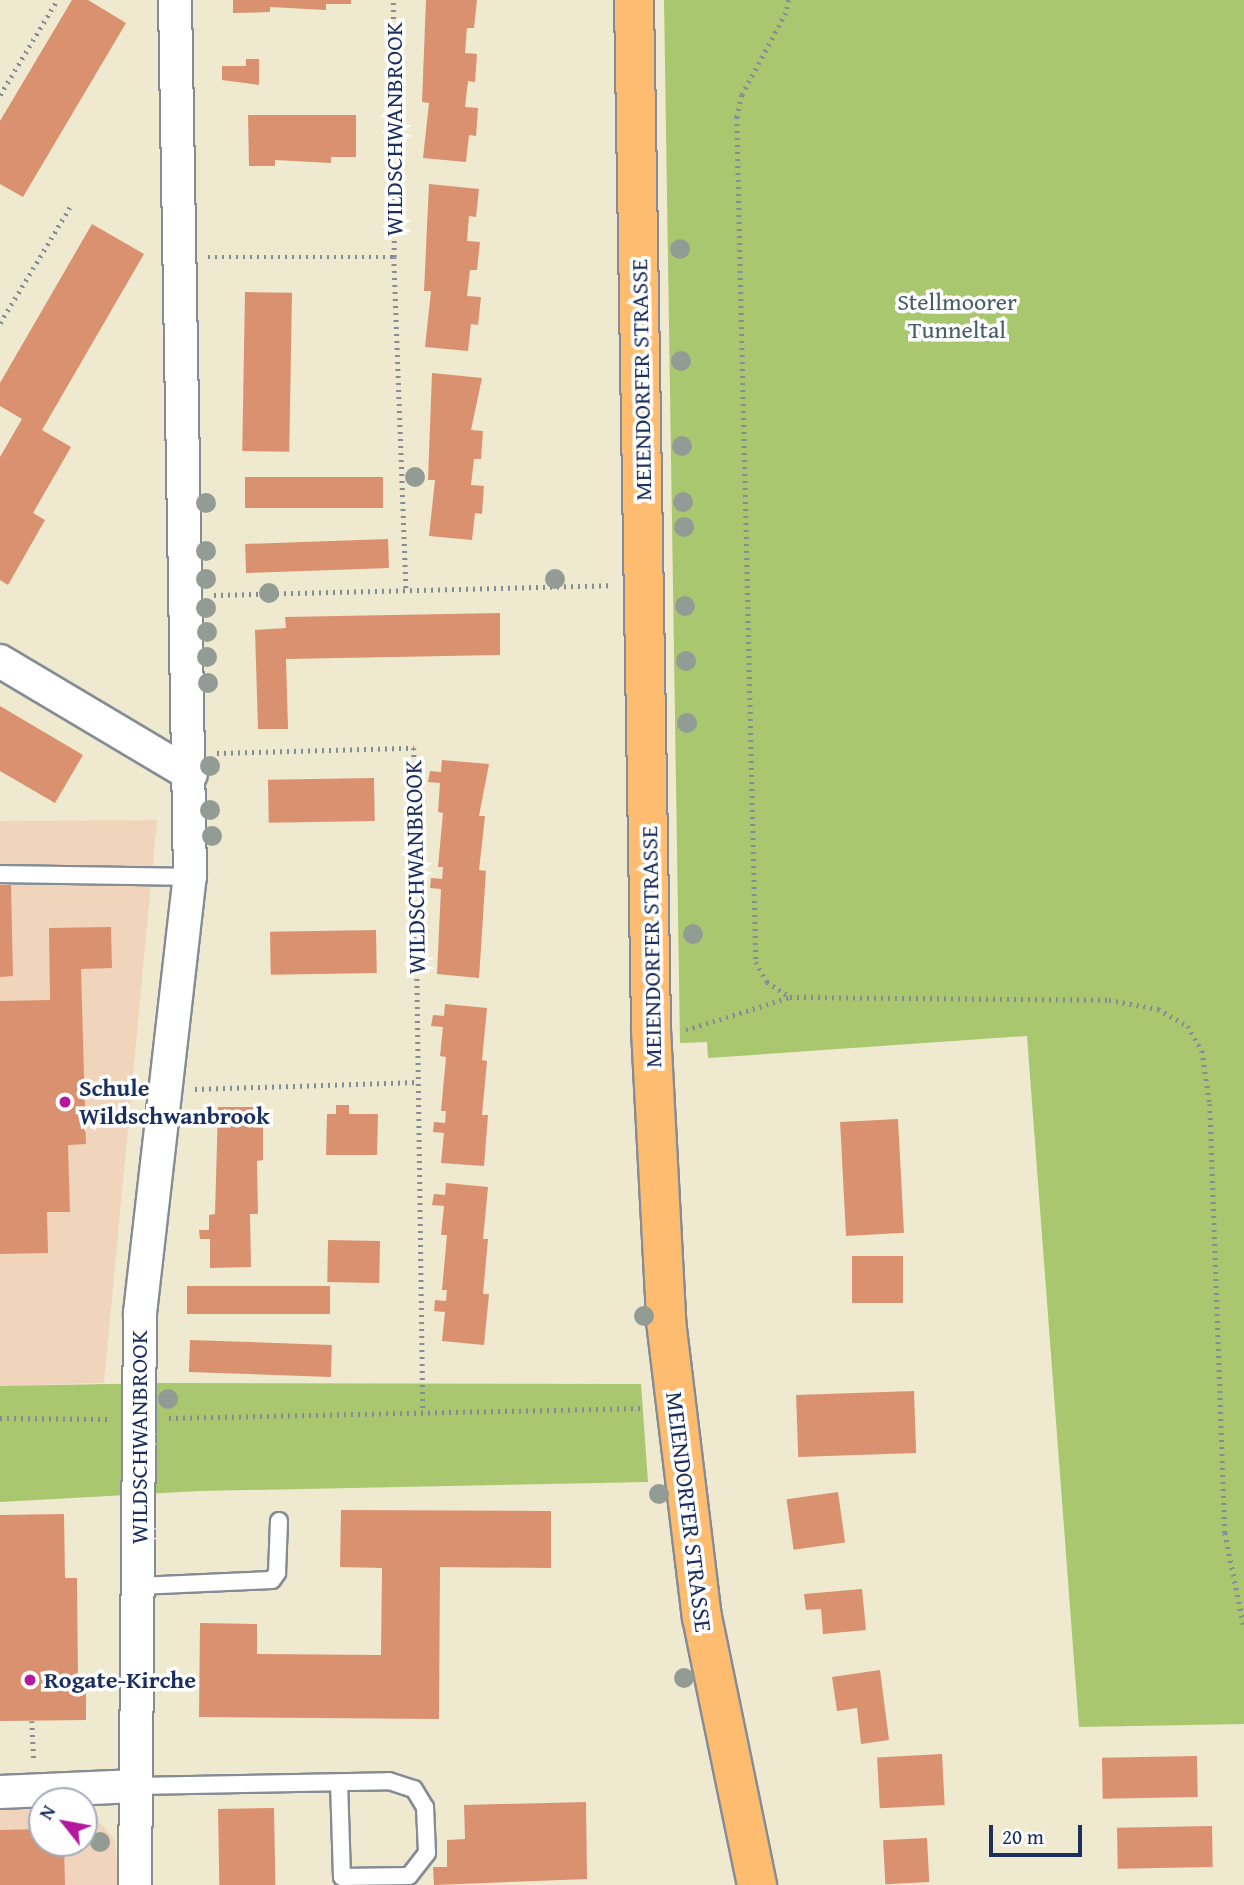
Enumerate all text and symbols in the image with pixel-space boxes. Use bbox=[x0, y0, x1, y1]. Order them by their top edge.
street label: WILDSCHWANBROOK bbox=[380, 22, 408, 236]
street label: MEIENDORFER STRASSE bbox=[624, 259, 658, 501]
park label: Stellmoorer Tunneltal bbox=[897, 288, 1017, 344]
street label: WILDSCHWANBROOK bbox=[399, 760, 431, 974]
street label: MEIENDORFER STRASSE bbox=[634, 826, 668, 1068]
place label: Schule Wildschwanbrook bbox=[79, 1074, 270, 1130]
marker: Schule Wildschwanbrook bbox=[57, 1094, 73, 1110]
street label: WILDSCHWANBROOK bbox=[125, 1330, 153, 1544]
street label: MEIENDORFER STRASSE bbox=[660, 1390, 718, 1634]
place label: Rogate-Kirche bbox=[44, 1666, 196, 1694]
marker: Rogate-Kirche bbox=[22, 1672, 38, 1688]
north arrow bbox=[28, 1787, 98, 1857]
text: N bbox=[31, 1800, 62, 1825]
scale bar bbox=[992, 1812, 1085, 1856]
text: 20 m bbox=[1002, 1821, 1044, 1852]

